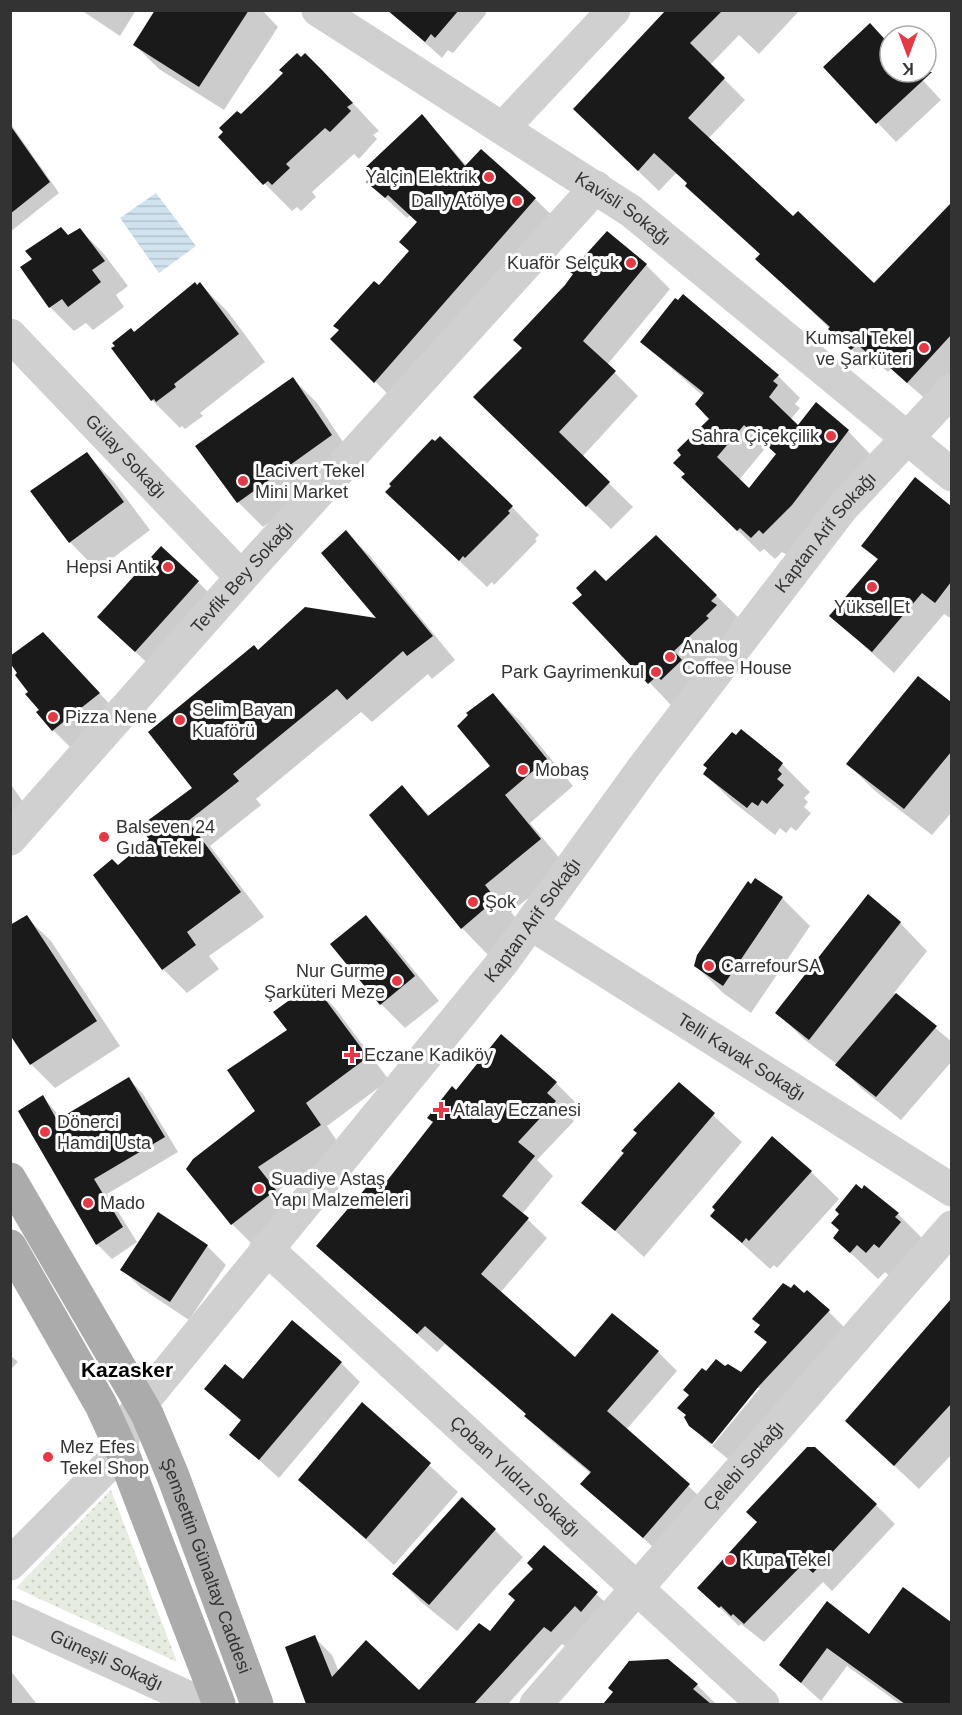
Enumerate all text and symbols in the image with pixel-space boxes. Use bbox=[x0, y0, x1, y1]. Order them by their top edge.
north arrow bbox=[878, 24, 938, 84]
text: K bbox=[902, 60, 914, 77]
place label: Yalçin Elektrik bbox=[365, 167, 478, 187]
street label: Kavisli Sokağı bbox=[571, 168, 675, 250]
marker: Yalçin Elektrik bbox=[482, 170, 496, 184]
place label: Dally Atölye bbox=[411, 191, 505, 211]
marker: Dally Atölye bbox=[510, 194, 524, 208]
place label: Kuaför Selçuk bbox=[507, 253, 620, 273]
marker: Kuaför Selçuk bbox=[624, 256, 638, 270]
place label: Kumsal Tekel ve Şarküteri bbox=[805, 328, 912, 369]
marker: Kumsal Tekel ve Şarküteri bbox=[917, 341, 931, 355]
street label: Gülay Sokağı bbox=[81, 411, 171, 503]
place label: Sahra Çiçekçilik bbox=[691, 426, 820, 446]
marker: Sahra Çiçekçilik bbox=[824, 429, 838, 443]
place label: Lacivert Tekel Mini Market bbox=[255, 461, 365, 502]
street label: Kaptan Arif Sokağı bbox=[771, 468, 880, 597]
marker: Lacivert Tekel Mini Market bbox=[236, 474, 250, 488]
street label: Tevfik Bey Sokağı bbox=[187, 517, 297, 637]
place label: Hepsi Antik bbox=[66, 557, 157, 577]
marker: Hepsi Antik bbox=[161, 560, 175, 574]
marker: Yüksel Et bbox=[865, 580, 879, 594]
place label: Yüksel Et bbox=[834, 597, 910, 617]
place label: Analog Coffee House bbox=[682, 637, 792, 678]
marker: Analog Coffee House bbox=[663, 650, 677, 664]
place label: Park Gayrimenkul bbox=[501, 662, 644, 682]
marker: Park Gayrimenkul bbox=[649, 665, 663, 679]
place label: Selim Bayan Kuaförü bbox=[192, 700, 293, 741]
place label: Pizza Nene bbox=[65, 707, 157, 727]
marker: Pizza Nene bbox=[46, 710, 60, 724]
marker: Selim Bayan Kuaförü bbox=[173, 713, 187, 727]
place label: Mobaş bbox=[535, 760, 589, 780]
marker: Mobaş bbox=[516, 763, 530, 777]
place label: Balseven 24 Gıda Tekel bbox=[116, 817, 215, 858]
marker: Balseven 24 Gıda Tekel bbox=[97, 830, 111, 844]
street label: Kaptan Arif Sokağı bbox=[480, 854, 585, 986]
place label: Şok bbox=[485, 892, 517, 912]
marker: Şok bbox=[466, 895, 480, 909]
place label: CarrefourSA bbox=[721, 956, 821, 976]
marker: CarrefourSA bbox=[702, 959, 716, 973]
place label: Nur Gurme Şarküteri Meze bbox=[264, 961, 385, 1002]
marker: Nur Gurme Şarküteri Meze bbox=[390, 974, 404, 988]
street label: Telli Kavak Sokağı bbox=[674, 1009, 809, 1105]
place label: Eczane Kadiköy bbox=[364, 1045, 493, 1065]
marker: Eczane Kadiköy bbox=[345, 1048, 359, 1062]
place label: Atalay Eczanesi bbox=[453, 1100, 581, 1120]
marker: Atalay Eczanesi bbox=[434, 1103, 448, 1117]
place label: Dönerci Hamdi Usta bbox=[57, 1112, 152, 1153]
marker: Dönerci Hamdi Usta bbox=[38, 1125, 52, 1139]
place label: Suadiye Astaş Yapı Malzemeleri bbox=[271, 1169, 409, 1210]
marker: Suadiye Astaş Yapı Malzemeleri bbox=[252, 1182, 266, 1196]
place label: Mado bbox=[100, 1193, 145, 1213]
marker: Mado bbox=[81, 1196, 95, 1210]
district label: Kazasker bbox=[81, 1358, 173, 1381]
street label: Çoban Yıldızı Sokağı bbox=[446, 1412, 584, 1541]
street label: Çelebi Sokağı bbox=[699, 1417, 788, 1515]
place label: Mez Efes Tekel Shop bbox=[60, 1437, 149, 1478]
marker: Mez Efes Tekel Shop bbox=[41, 1450, 55, 1464]
street label: Şemsettin Günaltay Caddesi bbox=[157, 1455, 255, 1676]
place label: Kupa Tekel bbox=[742, 1550, 831, 1570]
marker: Kupa Tekel bbox=[723, 1553, 737, 1567]
street label: Güneşli Sokağı bbox=[47, 1626, 166, 1694]

